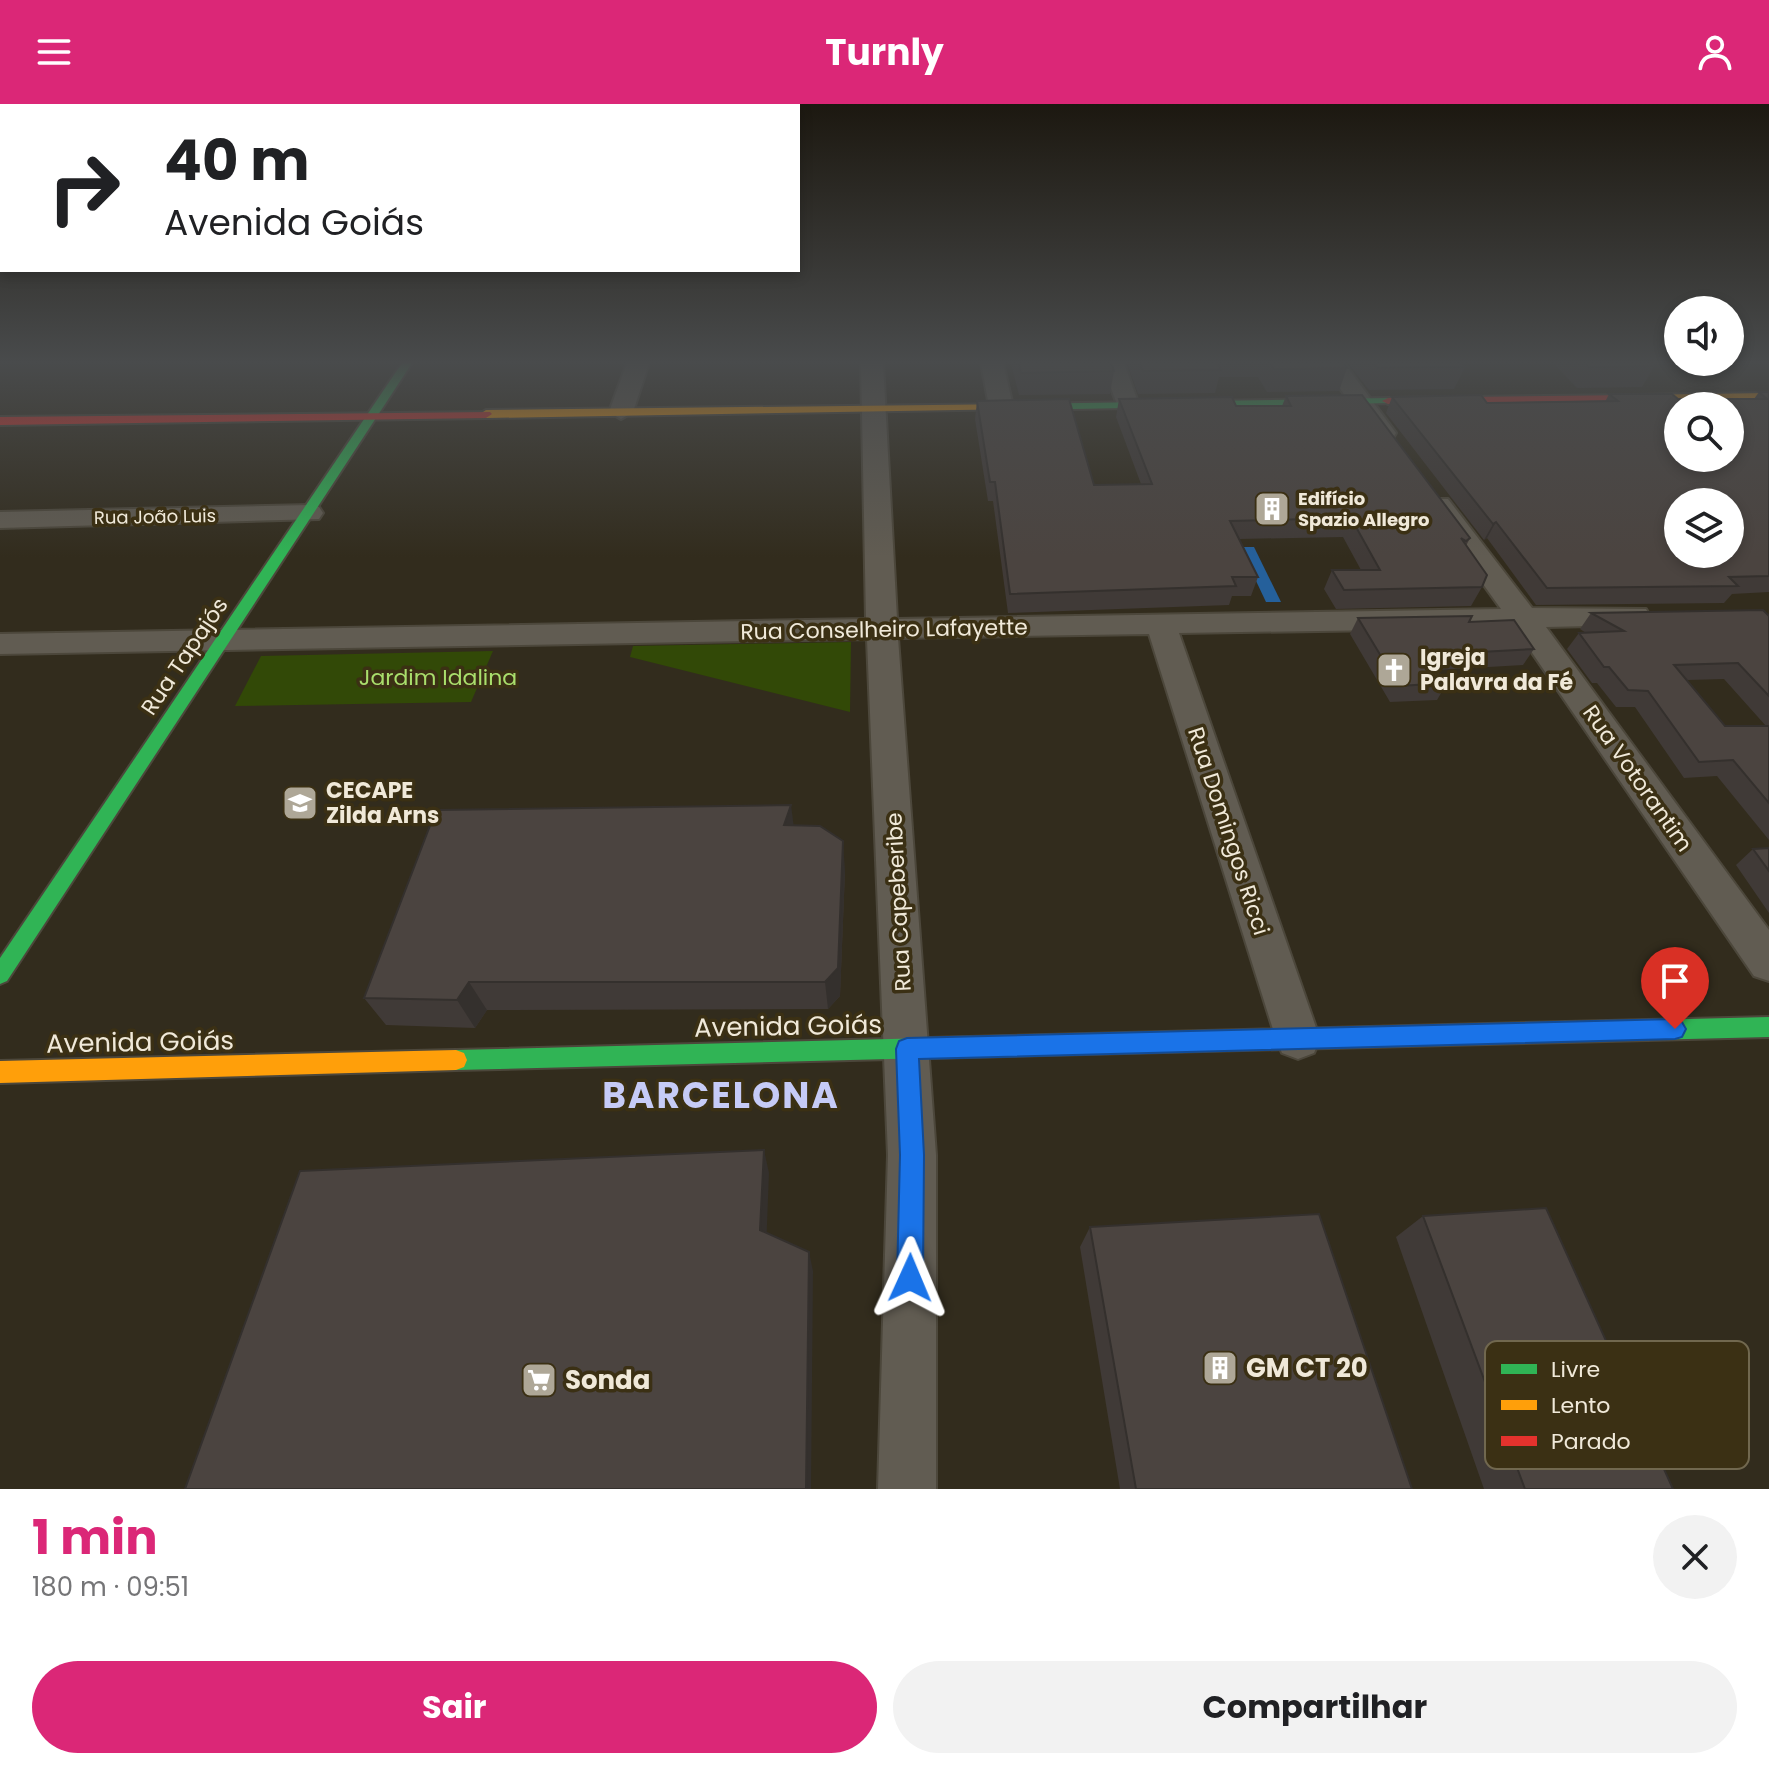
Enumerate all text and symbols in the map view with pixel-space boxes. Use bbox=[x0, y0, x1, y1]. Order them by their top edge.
text: Turnly bbox=[825, 27, 944, 78]
icon: menu bbox=[32, 30, 76, 74]
icon: person bbox=[1693, 30, 1737, 74]
text: 40 m bbox=[164, 121, 310, 200]
icon: right bbox=[32, 136, 136, 240]
text: Avenida Goiás bbox=[164, 197, 424, 248]
map controls bbox=[1664, 296, 1744, 568]
button: sound bbox=[1664, 296, 1744, 376]
button: search bbox=[1664, 392, 1744, 472]
place label: Edifício Spazio Allegro bbox=[1298, 486, 1429, 532]
button: layers bbox=[1664, 488, 1744, 568]
building icon: Edifício Spazio Allegro bbox=[1253, 490, 1291, 528]
street label: Rua João Luis bbox=[94, 503, 216, 530]
street label: Rua Tapajós bbox=[134, 591, 235, 721]
street label: Rua Conselheiro Lafayette bbox=[740, 611, 1028, 648]
place label: Igreja Palavra da Fé bbox=[1420, 642, 1573, 698]
church icon: Igreja Palavra da Fé bbox=[1375, 651, 1413, 689]
park label: Jardim Idalina bbox=[359, 662, 517, 693]
street label: Rua Votorantim bbox=[1575, 699, 1700, 858]
street label: Rua Domingos Ricci bbox=[1180, 723, 1277, 939]
place label: CECAPE Zilda Arns bbox=[326, 775, 439, 831]
school or university icon: CECAPE Zilda Arns bbox=[281, 784, 319, 822]
street label: Rua Capeberibe bbox=[878, 812, 919, 992]
pin bbox=[1641, 947, 1709, 1029]
icon: arrive bbox=[1653, 959, 1697, 1003]
street label: Avenida Goiás bbox=[694, 1006, 882, 1046]
street label: Avenida Goiás bbox=[46, 1022, 234, 1062]
district label: BARCELONA bbox=[602, 1070, 840, 1121]
position arrow bbox=[868, 1236, 952, 1320]
legend bbox=[1485, 1341, 1749, 1469]
building icon: GM CT 20 bbox=[1201, 1349, 1239, 1387]
place label: GM CT 20 bbox=[1246, 1350, 1368, 1386]
text: Livre bbox=[1551, 1354, 1600, 1385]
supermarket icon: Sonda bbox=[520, 1361, 558, 1399]
place label: Sonda bbox=[565, 1362, 650, 1398]
text: Lento bbox=[1551, 1390, 1610, 1421]
text: Parado bbox=[1551, 1426, 1631, 1457]
text: 1 min bbox=[32, 1504, 158, 1571]
button: close bbox=[1653, 1515, 1737, 1599]
text: 180 m · 09:51 bbox=[32, 1569, 189, 1605]
button: Sair bbox=[32, 1661, 877, 1753]
button: Compartilhar bbox=[893, 1661, 1737, 1753]

